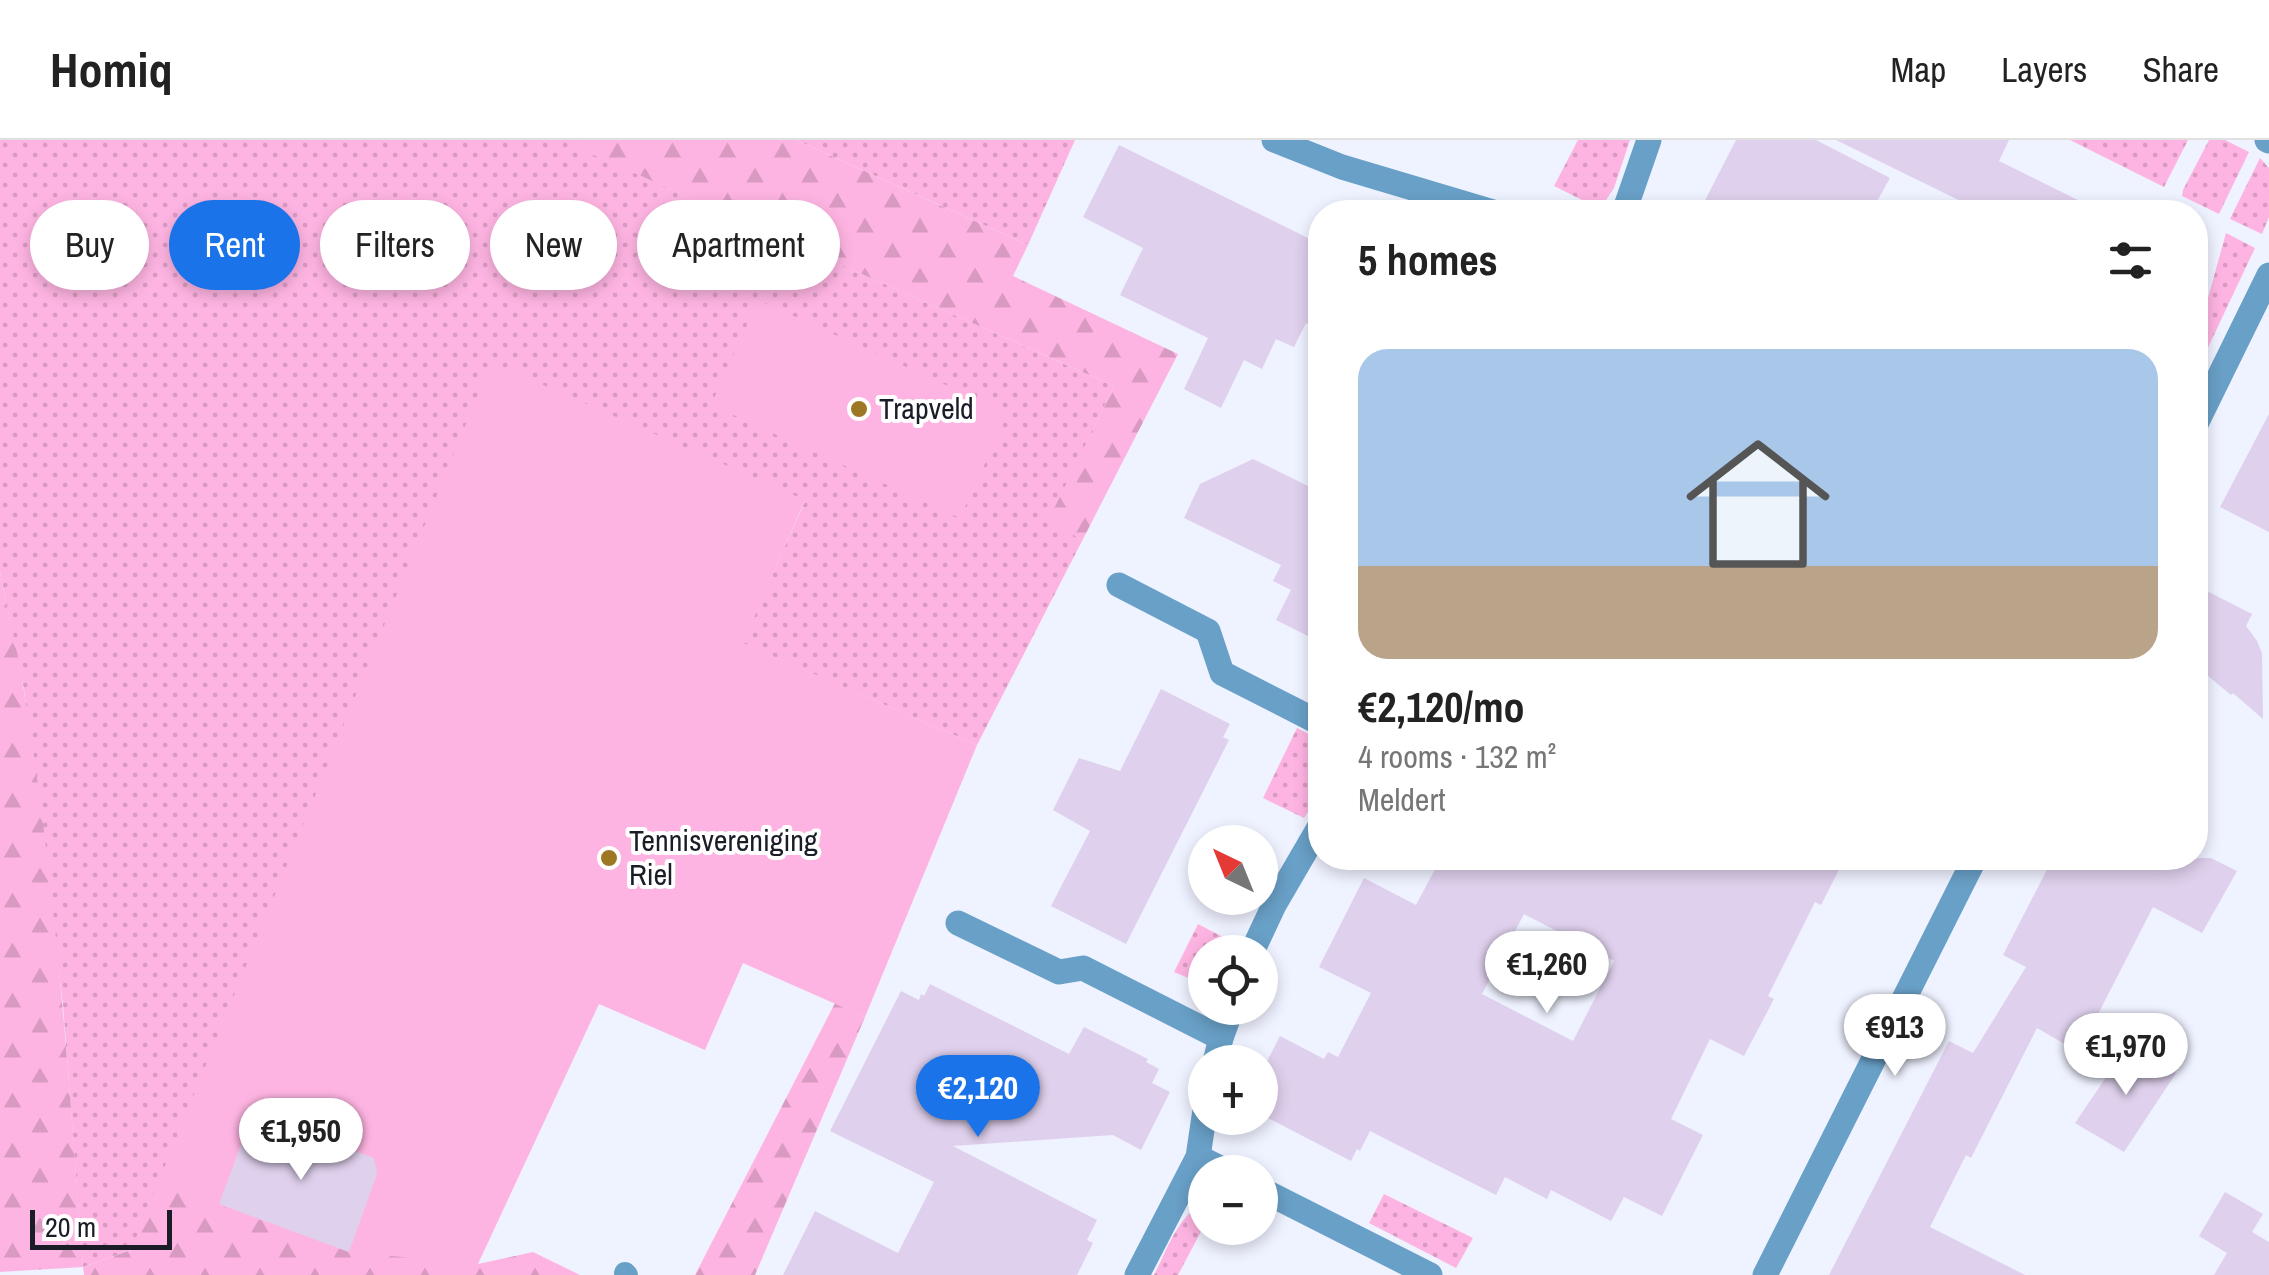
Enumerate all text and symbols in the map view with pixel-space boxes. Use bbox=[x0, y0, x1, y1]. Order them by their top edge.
text: Homiq bbox=[50, 37, 172, 102]
text: Map bbox=[1890, 46, 1946, 93]
text: Layers bbox=[2001, 46, 2087, 93]
text: Share bbox=[2142, 46, 2219, 93]
chip: Buy bbox=[30, 200, 149, 290]
chip: Rent bbox=[169, 200, 300, 290]
chip: Filters bbox=[320, 200, 470, 290]
chip: New bbox=[490, 200, 617, 290]
chip: Apartment bbox=[637, 200, 840, 290]
text: 5 homes bbox=[1358, 232, 1498, 288]
icon: filters bbox=[2103, 233, 2158, 288]
place label: Trapveld bbox=[879, 388, 974, 428]
marker: Trapveld bbox=[848, 398, 870, 420]
icon: home bbox=[1668, 414, 1848, 594]
text: €2,120/mo bbox=[1358, 679, 1525, 735]
text: 4 rooms · 132 m² bbox=[1358, 735, 1556, 778]
text: Meldert bbox=[1358, 778, 1446, 821]
place label: Tennisvereniging Riel bbox=[629, 820, 818, 894]
north arrow bbox=[1188, 825, 1278, 915]
map controls bbox=[1188, 825, 1278, 1245]
marker: Tennisvereniging Riel bbox=[598, 847, 620, 869]
pin: €1,260 bbox=[1466, 931, 1628, 1016]
button: locate bbox=[1188, 935, 1278, 1025]
text: €1,260 bbox=[1507, 942, 1587, 985]
pin: €913 bbox=[1836, 994, 1954, 1079]
text: €913 bbox=[1866, 1005, 1924, 1048]
pin: €1,970 bbox=[2045, 1013, 2207, 1098]
text: €1,970 bbox=[2086, 1024, 2166, 1067]
button: + bbox=[1188, 1045, 1278, 1135]
pin: €2,120 bbox=[897, 1055, 1059, 1140]
text: €2,120 bbox=[938, 1066, 1018, 1109]
pin: €1,950 bbox=[220, 1098, 382, 1183]
text: €1,950 bbox=[261, 1109, 341, 1152]
button: − bbox=[1188, 1155, 1278, 1245]
scale bar bbox=[30, 1205, 172, 1250]
text: 20 m bbox=[45, 1208, 96, 1246]

